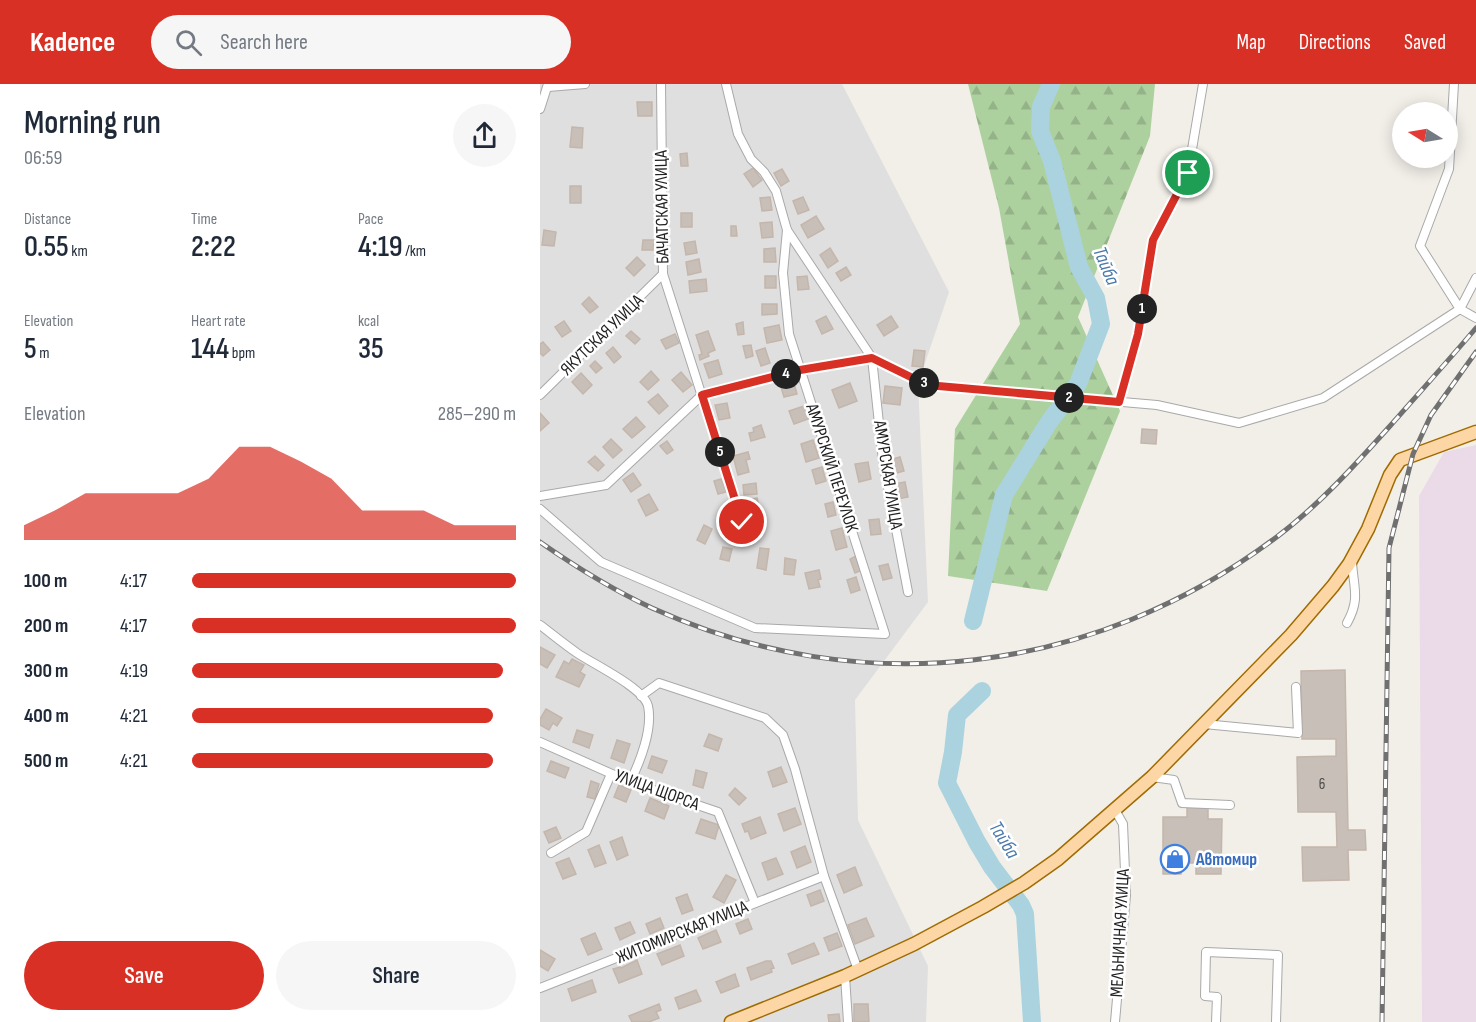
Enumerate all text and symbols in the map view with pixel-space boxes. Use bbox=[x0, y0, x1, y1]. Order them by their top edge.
search box bbox=[151, 15, 571, 69]
text: Kadence bbox=[30, 26, 115, 59]
icon: search bbox=[172, 26, 205, 59]
text: Search here bbox=[220, 29, 308, 56]
text: Map bbox=[1236, 30, 1266, 55]
text: Directions bbox=[1299, 30, 1371, 55]
text: Saved bbox=[1404, 30, 1446, 55]
north arrow bbox=[1392, 102, 1458, 168]
map controls bbox=[1392, 102, 1458, 168]
text: Morning run bbox=[24, 103, 161, 143]
button: share bbox=[453, 104, 516, 167]
text: 06:59 bbox=[24, 146, 62, 170]
pin bbox=[1162, 147, 1213, 198]
street label: БАЧАТСКАЯ УЛИЦА bbox=[651, 150, 673, 264]
icon: arrive bbox=[1171, 156, 1204, 189]
text: Distance bbox=[24, 210, 71, 229]
text: Time bbox=[191, 210, 217, 229]
text: Pace bbox=[358, 210, 383, 229]
text: 0.55 bbox=[24, 229, 69, 265]
text: 2:22 bbox=[191, 229, 236, 265]
text: 4:19 bbox=[358, 229, 403, 265]
text: km bbox=[69, 242, 88, 261]
text: /km bbox=[403, 242, 426, 261]
water label: Тайба bbox=[1087, 243, 1125, 289]
street label: ЯКУТСКАЯ УЛИЦА bbox=[556, 290, 648, 380]
pin: 1 bbox=[1127, 294, 1157, 324]
text: 1 bbox=[1139, 299, 1145, 318]
text: Elevation bbox=[24, 312, 73, 331]
text: Heart rate bbox=[191, 312, 246, 331]
text: kcal bbox=[358, 312, 379, 331]
text: 5 bbox=[24, 331, 37, 367]
text: 144 bbox=[191, 331, 229, 367]
text: 35 bbox=[358, 331, 384, 367]
text: m bbox=[37, 344, 50, 363]
text: bpm bbox=[229, 344, 255, 363]
pin: 4 bbox=[771, 359, 801, 389]
text: 4 bbox=[782, 364, 790, 383]
pin: 3 bbox=[909, 368, 939, 398]
text: 3 bbox=[920, 373, 928, 392]
pin: 2 bbox=[1054, 383, 1084, 413]
text: 2 bbox=[1065, 388, 1073, 407]
street label: АМУРСКИЙ ПЕРЕУЛОК bbox=[801, 400, 863, 536]
text: Elevation bbox=[24, 402, 86, 426]
text: 285–290 m bbox=[438, 402, 516, 426]
street label: АМУРСКАЯ УЛИЦА bbox=[869, 418, 907, 531]
pin: 5 bbox=[705, 437, 735, 467]
text: 5 bbox=[716, 442, 724, 461]
pin bbox=[716, 496, 767, 547]
icon: check bbox=[725, 505, 758, 538]
text: 100 m bbox=[24, 569, 67, 593]
text: 4:17 bbox=[120, 569, 147, 593]
text: 200 m bbox=[24, 614, 68, 638]
text: 4:17 bbox=[120, 614, 147, 638]
text: 300 m bbox=[24, 659, 68, 683]
text: 4:19 bbox=[120, 659, 148, 683]
text: 400 m bbox=[24, 704, 69, 728]
text: 4:21 bbox=[120, 704, 147, 728]
text: 500 m bbox=[24, 749, 68, 773]
text: 4:21 bbox=[120, 749, 147, 773]
street label: УЛИЦА ЩОРСА bbox=[612, 765, 703, 815]
house number: 6 bbox=[1319, 775, 1325, 794]
water label: Тайба bbox=[983, 817, 1025, 863]
shop icon: Автомир bbox=[1159, 843, 1191, 875]
place label: Автомир bbox=[1195, 849, 1257, 870]
street label: МЕЛЬНИЧНАЯ УЛИЦА bbox=[1106, 868, 1134, 998]
street label: ЖИТОМИРСКАЯ УЛИЦА bbox=[613, 896, 751, 968]
button: Save bbox=[24, 941, 264, 1010]
button: Share bbox=[276, 941, 516, 1010]

